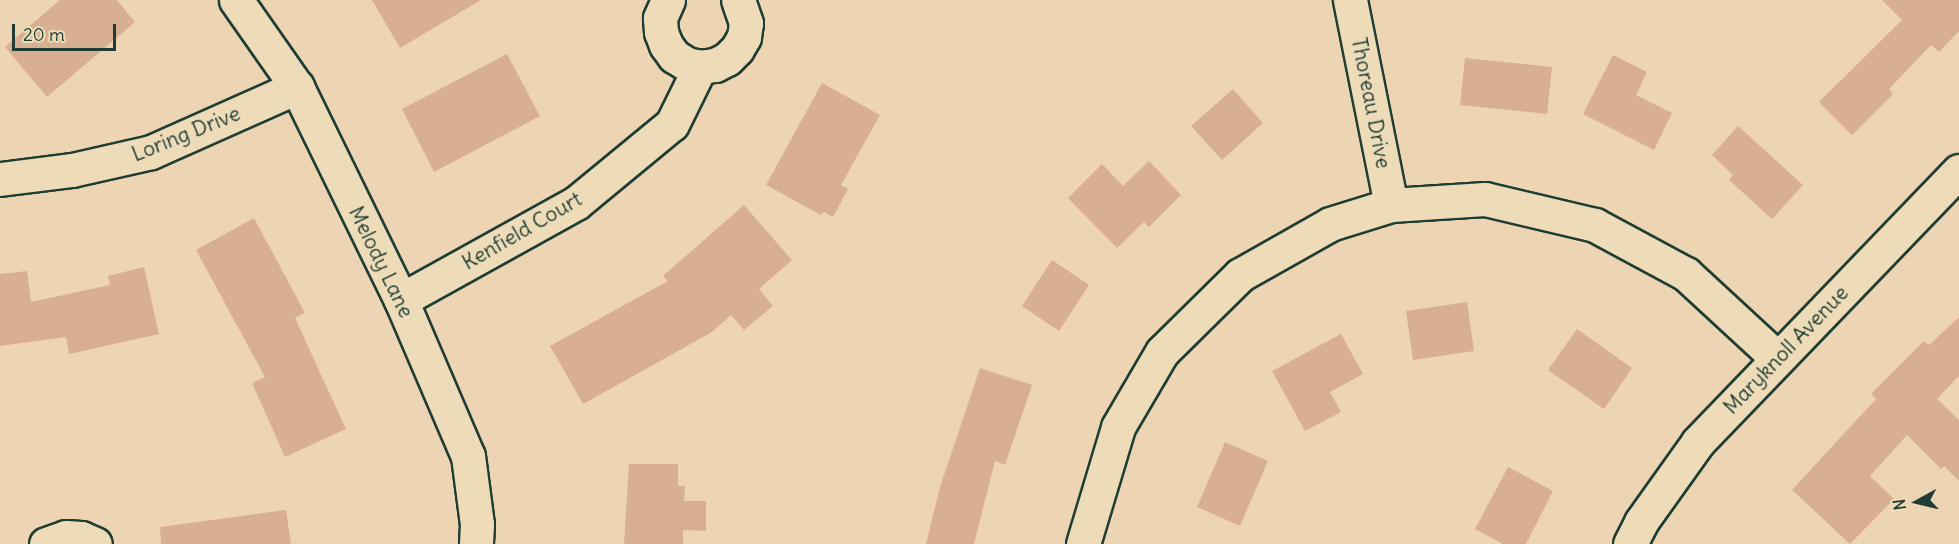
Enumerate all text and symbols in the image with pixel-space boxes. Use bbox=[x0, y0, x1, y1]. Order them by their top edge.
scale bar bbox=[15, 12, 118, 50]
text: 20 m bbox=[23, 23, 65, 46]
street label: Thoreau Drive bbox=[1346, 35, 1396, 171]
street label: Loring Drive bbox=[128, 101, 244, 167]
street label: Kenfield Court bbox=[458, 187, 586, 275]
street label: Melody Lane bbox=[343, 202, 419, 322]
street label: Maryknoll Avenue bbox=[1718, 281, 1854, 419]
north arrow bbox=[1887, 472, 1947, 532]
text: N bbox=[1889, 498, 1910, 511]

